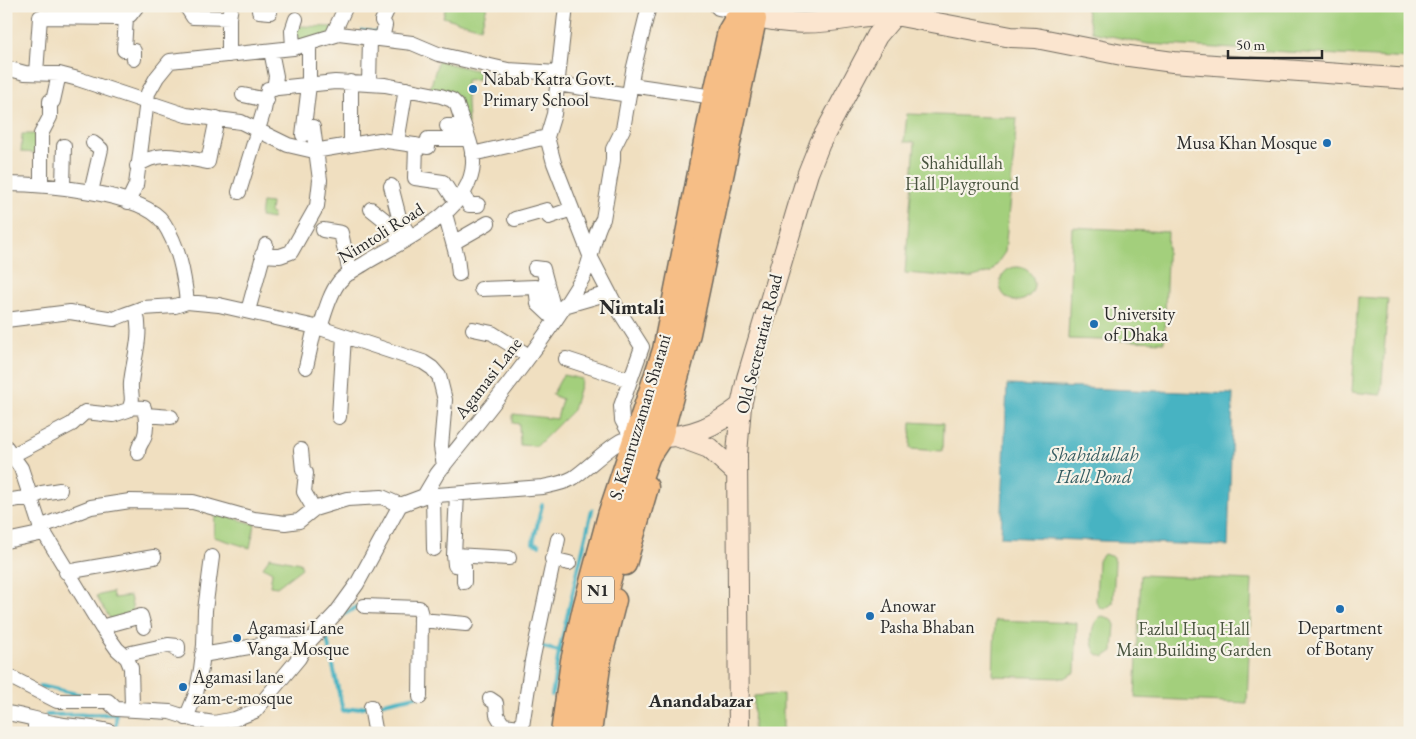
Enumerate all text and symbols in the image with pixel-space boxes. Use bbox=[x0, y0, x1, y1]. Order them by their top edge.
scale bar bbox=[1228, 28, 1322, 60]
text: 50 m bbox=[1236, 35, 1265, 54]
place label: Nabab Katra Govt. Primary School bbox=[483, 67, 615, 111]
marker: Nabab Katra Govt. Primary School bbox=[467, 83, 479, 95]
place label: Musa Khan Mosque bbox=[1176, 131, 1317, 154]
marker: Musa Khan Mosque bbox=[1321, 137, 1333, 149]
park label: Shahidullah Hall Playground bbox=[905, 151, 1020, 195]
street label: Nimtoli Road bbox=[334, 197, 429, 268]
street label: Old Secretariat Road bbox=[730, 271, 787, 416]
district label: Nimtali bbox=[599, 294, 665, 320]
place label: University of Dhaka bbox=[1104, 302, 1176, 346]
marker: University of Dhaka bbox=[1088, 318, 1100, 330]
street label: S. Kamruzzaman Sharani bbox=[603, 331, 676, 502]
street label: Agamasi Lane bbox=[448, 333, 526, 424]
water label: Shahidullah Hall Pond bbox=[1048, 442, 1139, 489]
road number: N1 bbox=[582, 576, 614, 604]
place label: Anowar Pasha Bhaban bbox=[879, 594, 975, 638]
marker: Department of Botany bbox=[1334, 603, 1346, 615]
marker: Anowar Pasha Bhaban bbox=[864, 610, 876, 622]
place label: Agamasi Lane Vanga Mosque bbox=[246, 616, 349, 660]
place label: Department of Botany bbox=[1298, 616, 1383, 660]
park label: Fazlul Huq Hall Main Building Garden bbox=[1116, 617, 1272, 661]
marker: Agamasi Lane Vanga Mosque bbox=[231, 632, 243, 644]
place label: Agamasi lane zam-e-mosque bbox=[192, 665, 293, 709]
marker: Agamasi lane zam-e-mosque bbox=[177, 681, 189, 693]
district label: Anandabazar bbox=[647, 688, 754, 713]

